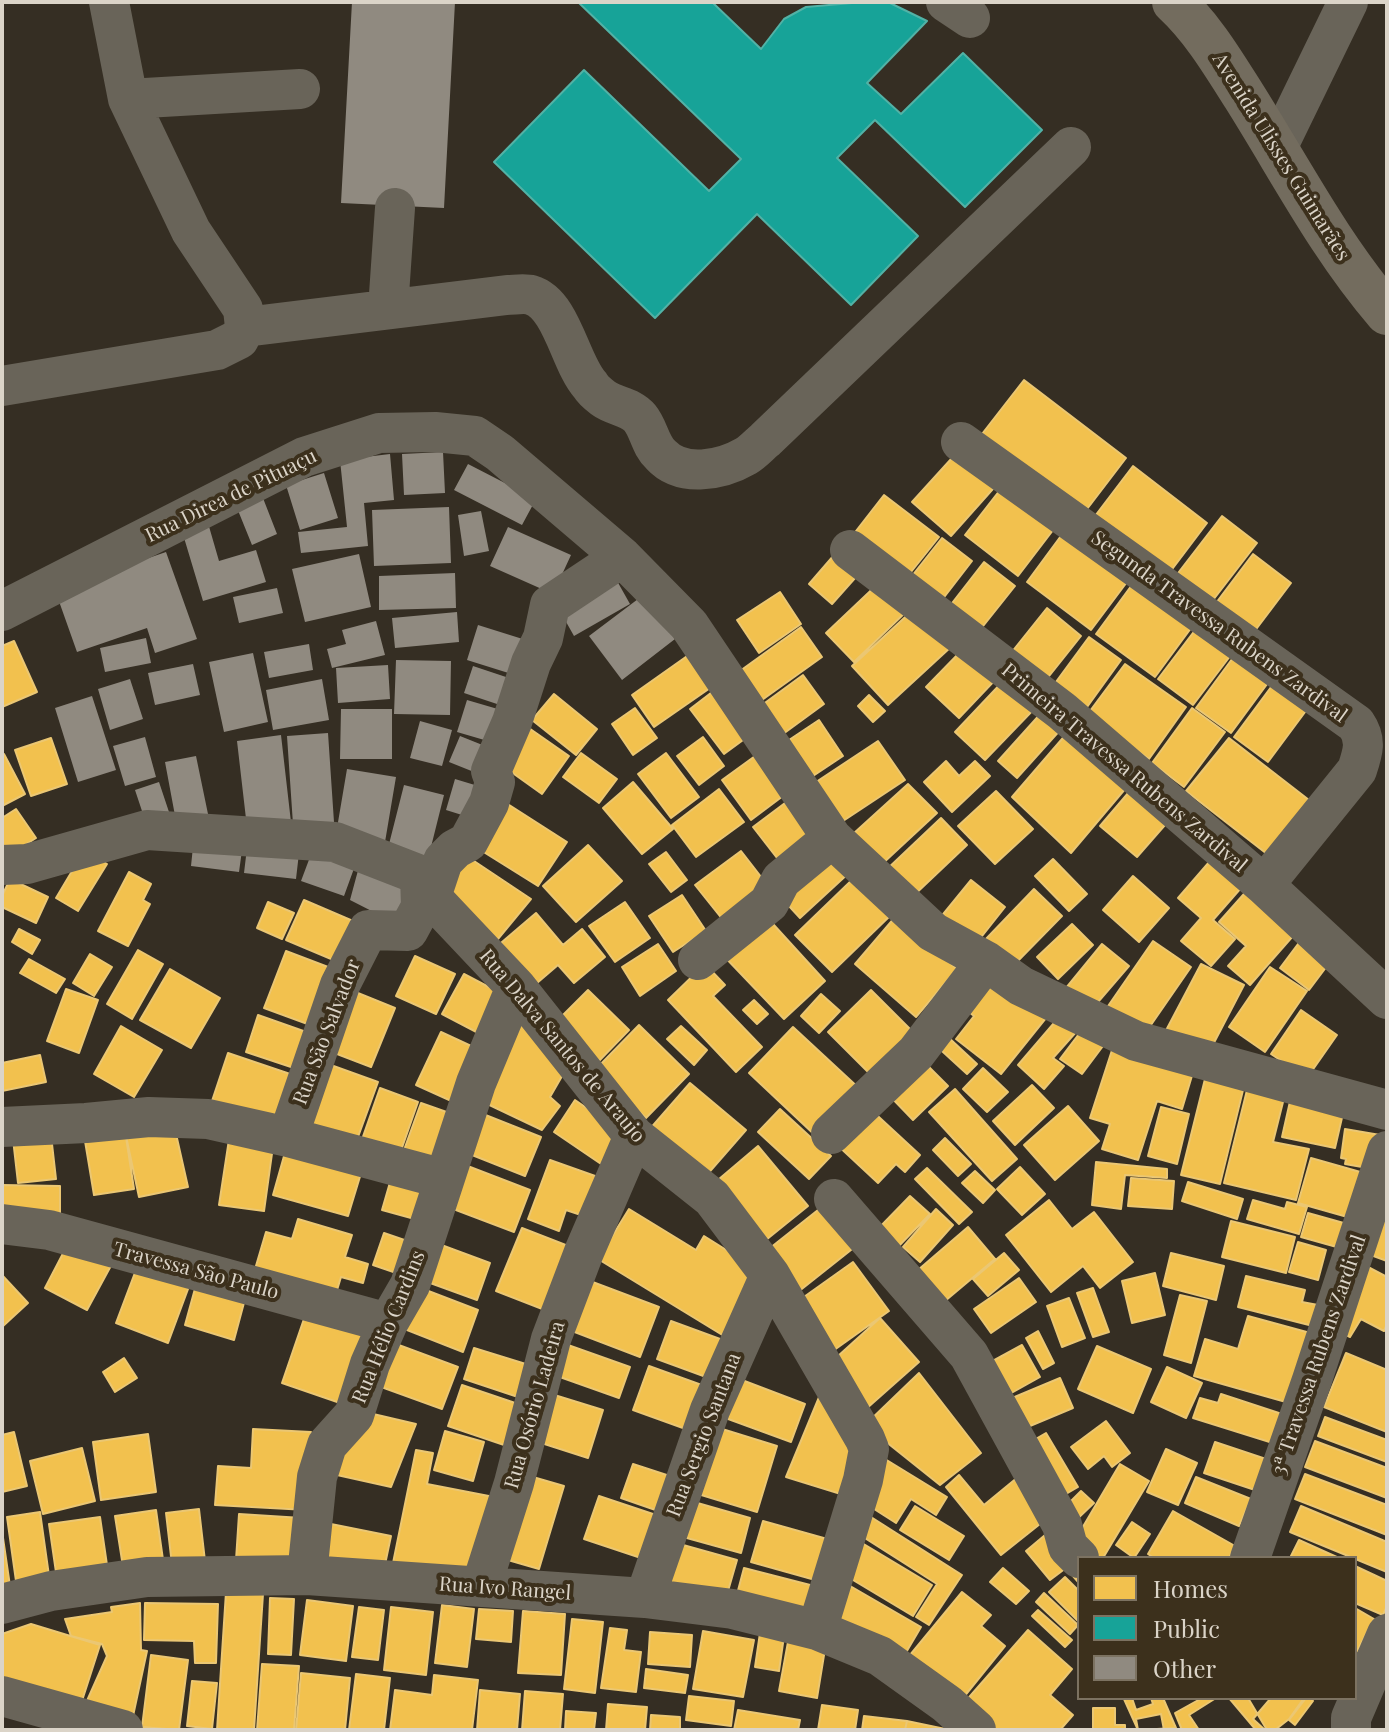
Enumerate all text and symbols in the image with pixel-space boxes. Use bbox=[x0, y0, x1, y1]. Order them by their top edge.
street label: Avenida Ulisses Guimarães bbox=[1207, 49, 1355, 265]
street label: Rua Direa de Pituaçu bbox=[141, 444, 321, 548]
street label: Segunda Travessa Rubens Zardival bbox=[1086, 526, 1352, 728]
street label: Primeira Travessa Rubens Zardival bbox=[997, 658, 1251, 878]
street label: Rua Dalva Santos de Araujo bbox=[474, 944, 650, 1148]
street label: Rua São Salvador bbox=[288, 956, 366, 1108]
street label: 3ª Travessa Rubens Zardival bbox=[1267, 1232, 1371, 1478]
street label: Travessa São Paulo bbox=[111, 1237, 281, 1305]
street label: Rua Hélio Cardins bbox=[347, 1247, 431, 1407]
street label: Rua Osório Ladeira bbox=[500, 1318, 570, 1492]
street label: Rua Sergio Santana bbox=[662, 1350, 746, 1520]
legend bbox=[1077, 1556, 1357, 1700]
street label: Rua Ivo Rangel bbox=[438, 1572, 572, 1606]
text: Homes bbox=[1153, 1572, 1228, 1604]
text: Public bbox=[1153, 1612, 1220, 1644]
text: Other bbox=[1153, 1652, 1216, 1684]

